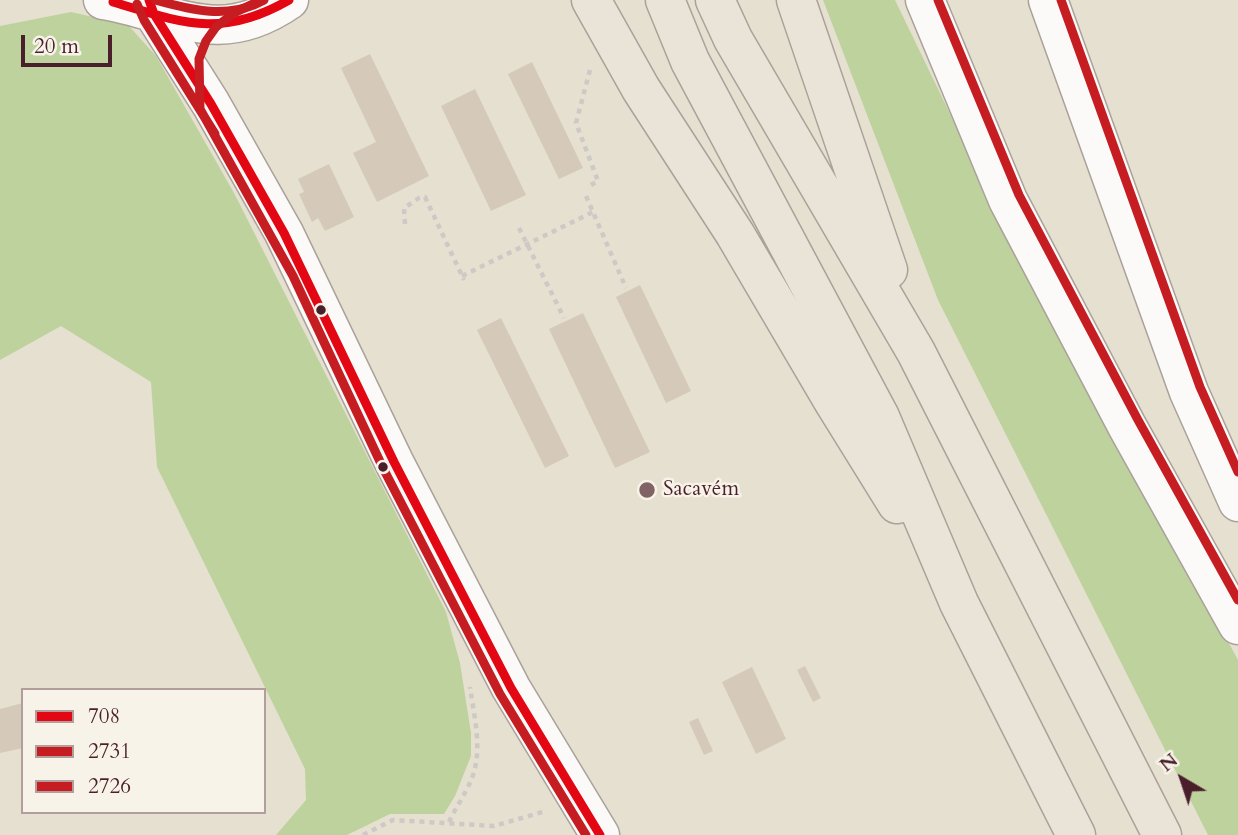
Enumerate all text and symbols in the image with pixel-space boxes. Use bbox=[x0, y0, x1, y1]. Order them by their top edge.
scale bar bbox=[24, 21, 116, 65]
text: 20 m bbox=[34, 32, 79, 61]
unlabelled marker bbox=[314, 303, 328, 317]
unlabelled marker bbox=[376, 460, 390, 474]
place label: Sacavém bbox=[663, 477, 739, 503]
marker: Sacavém bbox=[637, 480, 657, 500]
legend bbox=[21, 688, 266, 814]
text: 708 bbox=[88, 702, 120, 731]
text: 2731 bbox=[88, 737, 131, 766]
north arrow bbox=[1147, 744, 1217, 814]
text: N bbox=[1154, 747, 1183, 778]
text: 2726 bbox=[88, 772, 131, 801]

